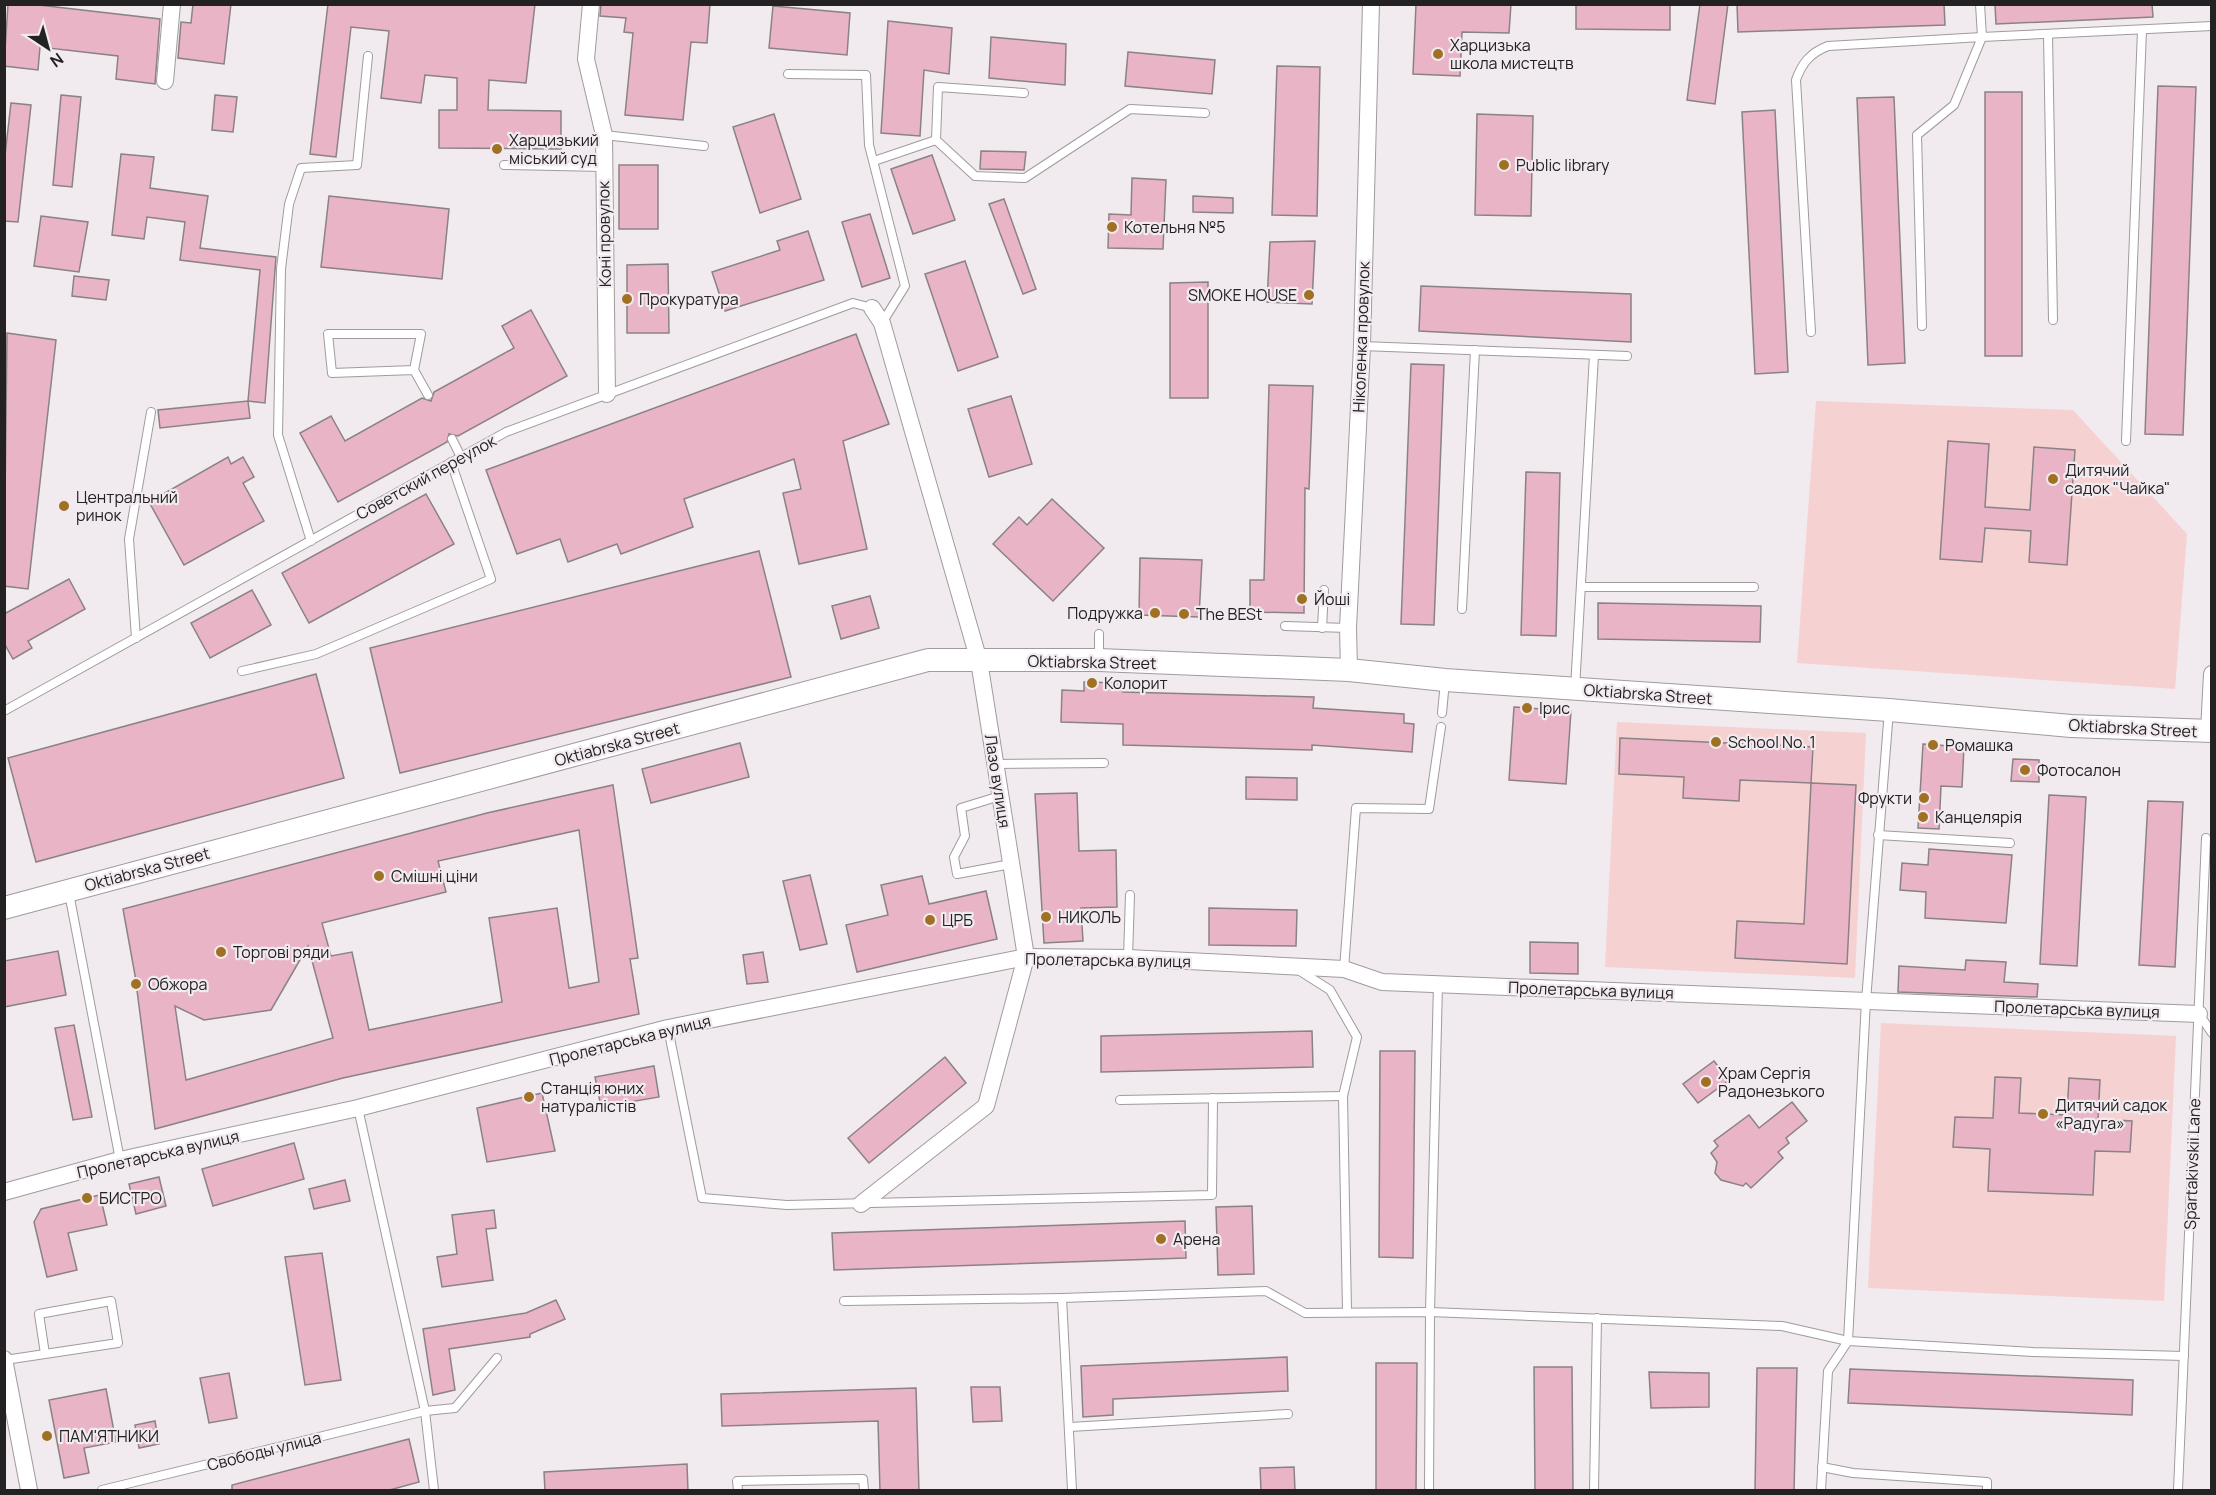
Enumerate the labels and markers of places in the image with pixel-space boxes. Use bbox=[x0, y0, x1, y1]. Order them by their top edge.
place label: Харцизька школа мистецтв bbox=[1450, 34, 1574, 74]
marker: Харцизька школа мистецтв bbox=[1431, 47, 1445, 61]
place label: Харцизький міський суд bbox=[509, 129, 599, 169]
marker: Харцизький міський суд bbox=[490, 142, 504, 156]
place label: Public library bbox=[1516, 154, 1610, 176]
marker: Public library bbox=[1497, 158, 1511, 172]
place label: Котельня №5 bbox=[1124, 216, 1226, 238]
marker: Котельня №5 bbox=[1105, 220, 1119, 234]
place label: SMOKE HOUSE bbox=[1188, 284, 1297, 306]
place label: Прокуратура bbox=[639, 288, 739, 310]
marker: SMOKE HOUSE bbox=[1302, 288, 1316, 302]
marker: Прокуратура bbox=[620, 292, 634, 306]
place label: Дитячий садок "Чайка" bbox=[2065, 459, 2170, 499]
marker: Дитячий садок "Чайка" bbox=[2046, 472, 2060, 486]
place label: Центральний ринок bbox=[76, 486, 178, 526]
marker: Центральний ринок bbox=[57, 499, 71, 513]
place label: Йоші bbox=[1314, 588, 1350, 610]
marker: Йоші bbox=[1295, 592, 1309, 606]
place label: Подружка bbox=[1067, 602, 1143, 624]
place label: The BESt bbox=[1196, 603, 1262, 625]
marker: Подружка bbox=[1148, 606, 1162, 620]
marker: The BESt bbox=[1177, 607, 1191, 621]
place label: Колорит bbox=[1104, 672, 1168, 694]
marker: Колорит bbox=[1085, 676, 1099, 690]
place label: Ірис bbox=[1539, 697, 1570, 719]
marker: Ірис bbox=[1520, 701, 1534, 715]
place label: School No. 1 bbox=[1728, 731, 1816, 753]
place label: Ромашка bbox=[1945, 734, 2013, 756]
marker: School No. 1 bbox=[1709, 735, 1723, 749]
marker: Ромашка bbox=[1926, 738, 1940, 752]
place label: Фотосалон bbox=[2037, 759, 2121, 781]
marker: Фотосалон bbox=[2018, 763, 2032, 777]
place label: Фрукти bbox=[1858, 787, 1912, 809]
marker: Фрукти bbox=[1917, 791, 1931, 805]
place label: Канцелярія bbox=[1935, 806, 2022, 828]
marker: Канцелярія bbox=[1916, 810, 1930, 824]
place label: Смішні ціни bbox=[391, 865, 478, 887]
marker: Смішні ціни bbox=[372, 869, 386, 883]
place label: НИКОЛЬ bbox=[1058, 906, 1121, 928]
place label: ЦРБ bbox=[942, 909, 973, 931]
marker: НИКОЛЬ bbox=[1039, 910, 1053, 924]
marker: ЦРБ bbox=[923, 913, 937, 927]
place label: Торгові ряди bbox=[233, 941, 329, 963]
marker: Торгові ряди bbox=[214, 945, 228, 959]
place label: Обжора bbox=[148, 973, 207, 995]
marker: Обжора bbox=[129, 977, 143, 991]
place label: Храм Сергія Радонезького bbox=[1718, 1062, 1825, 1102]
marker: Храм Сергія Радонезького bbox=[1699, 1075, 1713, 1089]
place label: Станція юних натуралістів bbox=[541, 1077, 644, 1117]
marker: Станція юних натуралістів bbox=[522, 1090, 536, 1104]
place label: Дитячий садок «Радуга» bbox=[2055, 1094, 2168, 1134]
marker: Дитячий садок «Радуга» bbox=[2036, 1107, 2050, 1121]
place label: БИСТРО bbox=[99, 1187, 162, 1209]
marker: БИСТРО bbox=[80, 1191, 94, 1205]
place label: Арена bbox=[1173, 1228, 1220, 1250]
marker: Арена bbox=[1154, 1232, 1168, 1246]
place label: ПАМ'ЯТНИКИ bbox=[59, 1425, 159, 1447]
marker: ПАМ'ЯТНИКИ bbox=[40, 1429, 54, 1443]

